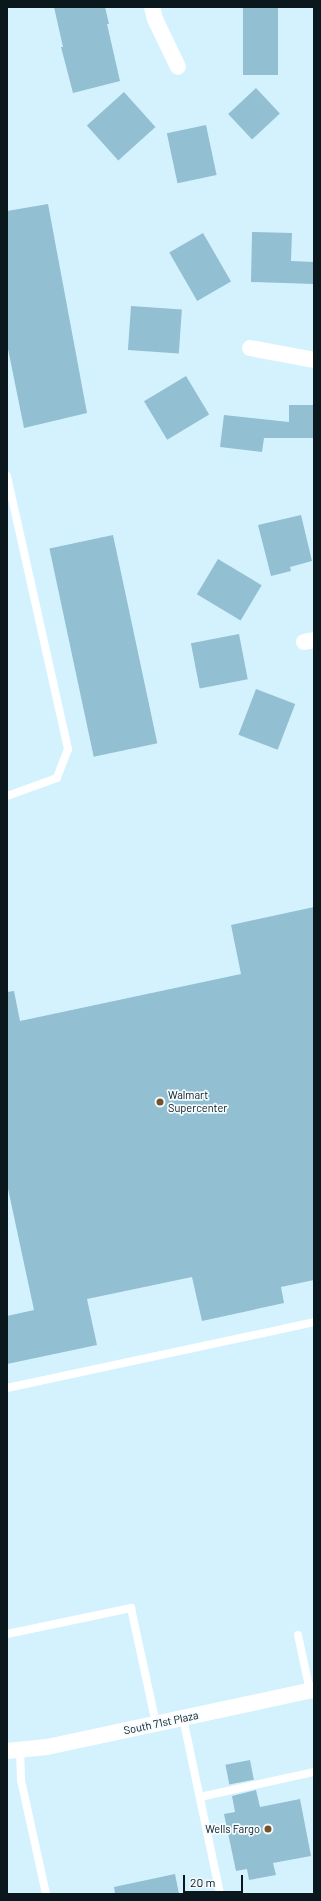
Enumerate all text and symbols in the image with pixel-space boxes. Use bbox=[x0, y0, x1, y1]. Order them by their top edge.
place label: Walmart Supercenter bbox=[168, 1089, 227, 1115]
marker: Walmart Supercenter bbox=[155, 1097, 165, 1107]
street label: South 71st Plaza bbox=[122, 1709, 200, 1737]
place label: Wells Fargo bbox=[205, 1822, 260, 1836]
marker: Wells Fargo bbox=[263, 1824, 273, 1834]
scale bar bbox=[185, 1867, 245, 1893]
text: 20 m bbox=[190, 1875, 216, 1889]

